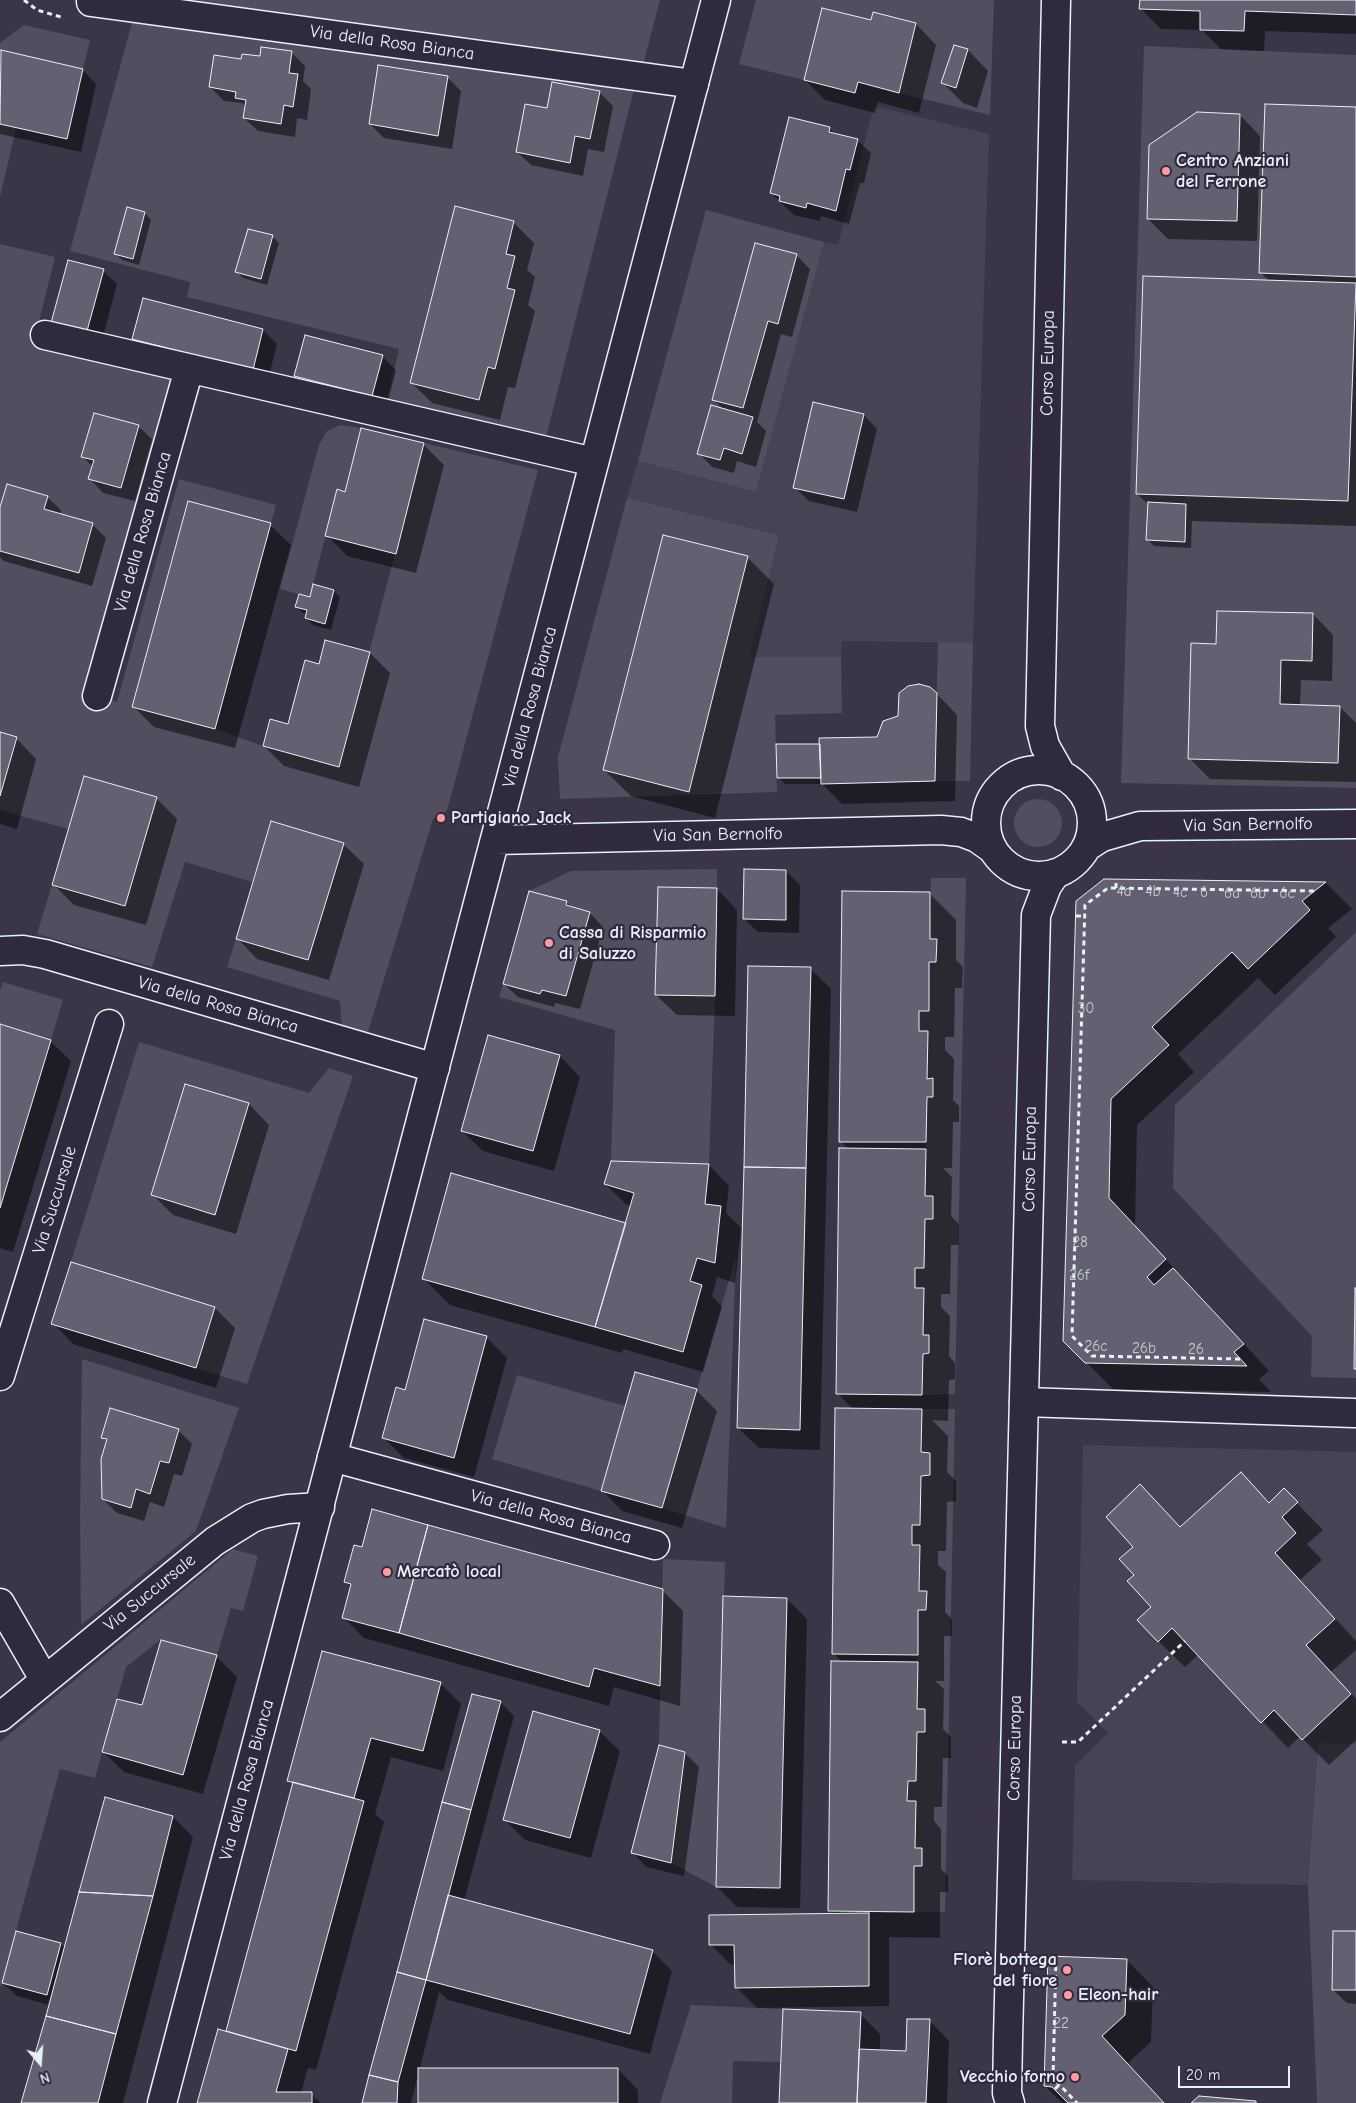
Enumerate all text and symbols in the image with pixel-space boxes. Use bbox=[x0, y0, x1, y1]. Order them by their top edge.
street label: Via della Rosa Bianca bbox=[308, 21, 476, 65]
place label: Centro Anziani del Ferrone bbox=[1176, 150, 1289, 192]
marker: Centro Anziani del Ferrone bbox=[1160, 165, 1172, 177]
street label: Corso Europa bbox=[1036, 310, 1060, 416]
street label: Via della Rosa Bianca bbox=[110, 449, 176, 615]
street label: Via della Rosa Bianca bbox=[498, 624, 562, 790]
place label: Partigiano Jack bbox=[451, 807, 571, 829]
marker: Partigiano Jack bbox=[435, 812, 447, 824]
street label: Via San Bernolfo bbox=[1183, 813, 1313, 837]
street label: Via San Bernolfo bbox=[653, 823, 783, 847]
house number: 4a bbox=[1117, 883, 1131, 901]
house number: 4b bbox=[1145, 883, 1161, 901]
house number: 4c bbox=[1173, 884, 1187, 902]
house number: 6 bbox=[1200, 884, 1208, 902]
house number: 6a bbox=[1224, 885, 1240, 903]
house number: 6b bbox=[1250, 885, 1266, 903]
house number: 6c bbox=[1279, 885, 1295, 903]
place label: Cassa di Risparmio di Saluzzo bbox=[559, 922, 706, 964]
marker: Cassa di Risparmio di Saluzzo bbox=[543, 937, 555, 949]
street label: Via della Rosa Bianca bbox=[135, 972, 301, 1038]
house number: 30 bbox=[1078, 1000, 1094, 1018]
street label: Corso Europa bbox=[1018, 1106, 1042, 1212]
street label: Via Succursale bbox=[28, 1144, 82, 1256]
house number: 28 bbox=[1072, 1234, 1088, 1252]
house number: 26f bbox=[1069, 1267, 1089, 1285]
house number: 26c bbox=[1084, 1338, 1108, 1356]
house number: 26b bbox=[1132, 1340, 1156, 1358]
house number: 26 bbox=[1188, 1341, 1204, 1359]
street label: Via della Rosa Bianca bbox=[468, 1485, 634, 1549]
street label: Via Succursale bbox=[100, 1550, 200, 1636]
place label: Mercatò local bbox=[397, 1561, 501, 1583]
marker: Mercatò local bbox=[381, 1566, 393, 1578]
street label: Corso Europa bbox=[1003, 1695, 1027, 1801]
street label: Via della Rosa Bianca bbox=[215, 1697, 279, 1863]
place label: Florè bottega del fiore bbox=[953, 1949, 1057, 1992]
marker: Florè bottega del fiore bbox=[1061, 1964, 1073, 1976]
place label: Eleon-hair bbox=[1078, 1984, 1158, 2006]
marker: Eleon-hair bbox=[1062, 1989, 1074, 2001]
house number: 22 bbox=[1053, 2015, 1069, 2033]
north arrow bbox=[15, 2038, 65, 2088]
scale bar bbox=[1181, 2056, 1294, 2088]
place label: Vecchio forno bbox=[960, 2066, 1065, 2088]
text: 20 m bbox=[1186, 2066, 1220, 2084]
text: N bbox=[38, 2068, 52, 2087]
marker: Vecchio forno bbox=[1069, 2071, 1081, 2083]

